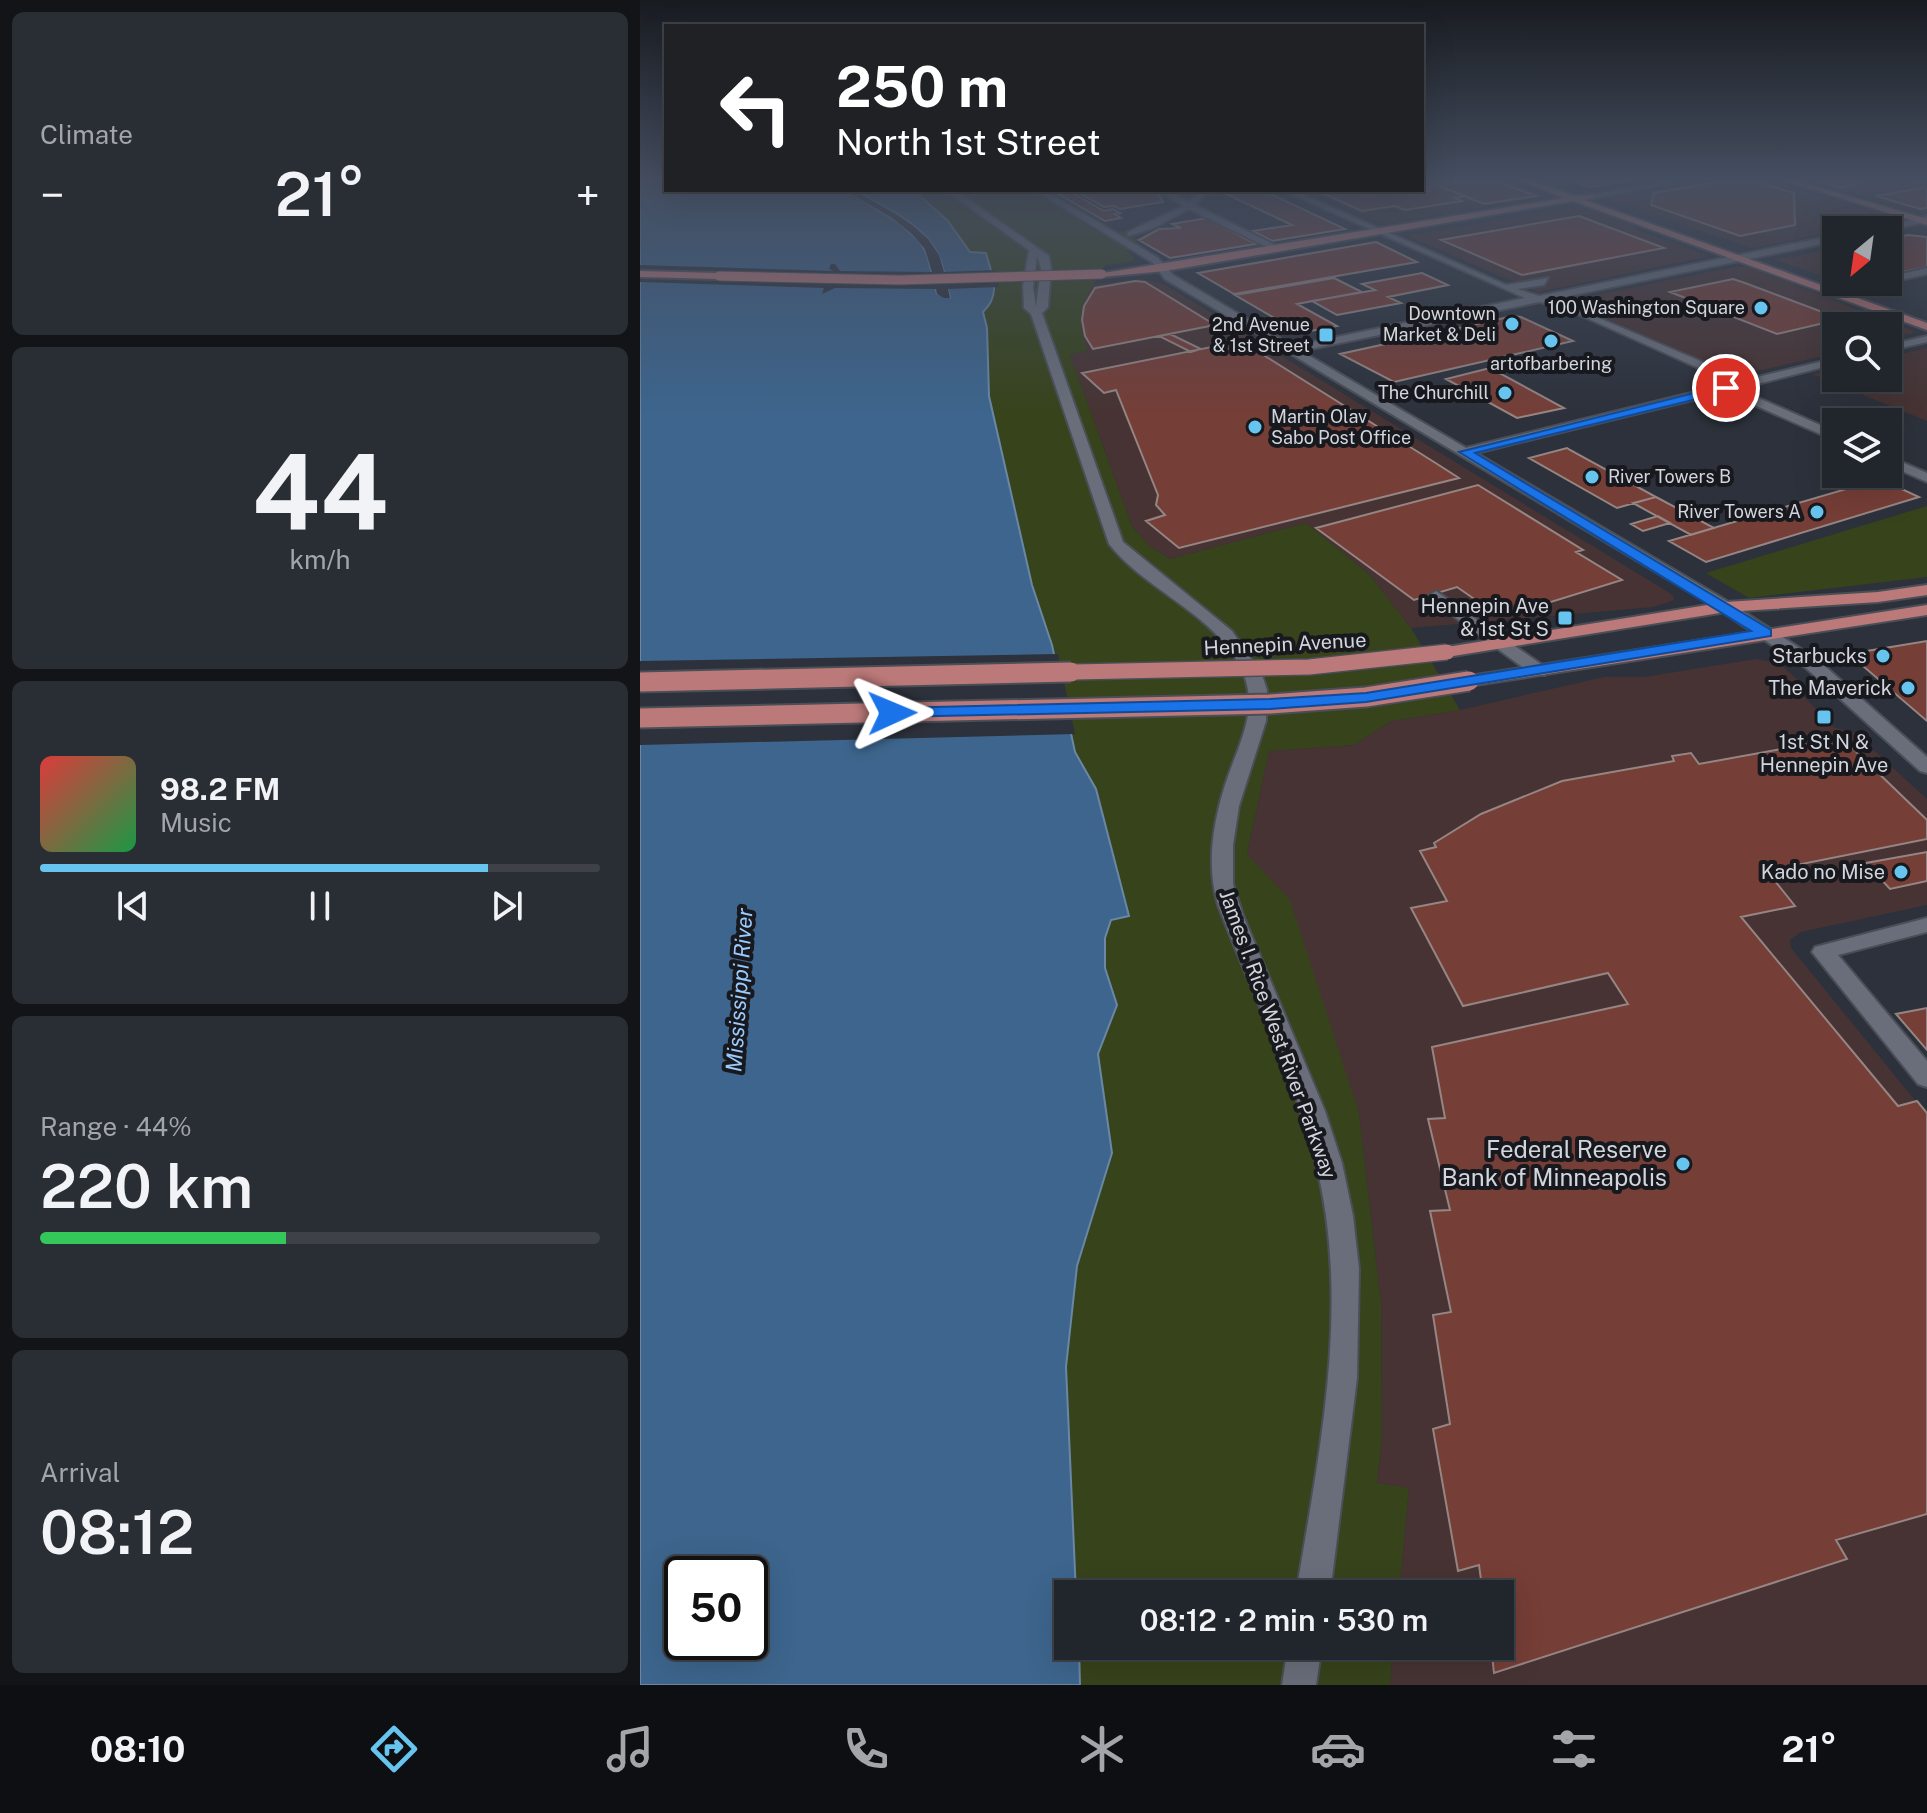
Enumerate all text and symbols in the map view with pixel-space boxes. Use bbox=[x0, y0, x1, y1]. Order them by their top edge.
text: 250 m bbox=[836, 54, 1008, 120]
icon: left bbox=[704, 56, 808, 160]
text: Climate bbox=[40, 119, 133, 150]
text: North 1st Street bbox=[836, 121, 1101, 163]
text: 21° bbox=[275, 159, 365, 230]
text: − bbox=[40, 169, 64, 221]
text: + bbox=[576, 169, 600, 221]
north arrow bbox=[1822, 216, 1902, 296]
map controls bbox=[1822, 216, 1902, 488]
place label: 100 Washington Square bbox=[1548, 297, 1745, 318]
marker: 100 Washington Square bbox=[1752, 299, 1770, 317]
place label: Downtown Market & Deli bbox=[1383, 303, 1496, 345]
button: search bbox=[1822, 312, 1902, 392]
place label: 2nd Avenue & 1st Street bbox=[1212, 314, 1310, 356]
marker: Downtown Market & Deli bbox=[1503, 315, 1521, 333]
marker: 2nd Avenue & 1st Street bbox=[1317, 326, 1335, 344]
marker: artofbarbering bbox=[1542, 332, 1560, 350]
place label: artofbarbering bbox=[1490, 353, 1612, 374]
pin bbox=[1692, 354, 1760, 422]
icon: arrive bbox=[1704, 366, 1748, 410]
place label: The Churchill bbox=[1378, 382, 1489, 403]
marker: The Churchill bbox=[1496, 384, 1514, 402]
place label: Martin Olav Sabo Post Office bbox=[1271, 406, 1411, 448]
button: layers bbox=[1822, 408, 1902, 488]
marker: Martin Olav Sabo Post Office bbox=[1246, 418, 1264, 436]
text: 44 bbox=[252, 431, 388, 553]
place label: River Towers B bbox=[1608, 466, 1731, 487]
marker: River Towers B bbox=[1583, 468, 1601, 486]
place label: River Towers A bbox=[1677, 501, 1801, 522]
marker: River Towers A bbox=[1808, 503, 1826, 521]
text: km/h bbox=[289, 544, 351, 575]
place label: Hennepin Ave & 1st St S bbox=[1420, 594, 1549, 641]
marker: Hennepin Ave & 1st St S bbox=[1556, 609, 1574, 627]
street label: Hennepin Avenue bbox=[1203, 628, 1367, 660]
place label: Starbucks bbox=[1772, 644, 1867, 668]
marker: Starbucks bbox=[1874, 647, 1892, 665]
position arrow bbox=[850, 671, 934, 755]
place label: The Maverick bbox=[1768, 676, 1892, 700]
marker: The Maverick bbox=[1899, 679, 1917, 697]
marker: 1st St N & Hennepin Ave bbox=[1815, 708, 1833, 726]
place label: 1st St N & Hennepin Ave bbox=[1760, 730, 1888, 777]
text: 98.2 FM bbox=[160, 771, 280, 807]
text: Music bbox=[160, 807, 232, 838]
place label: Kado no Mise bbox=[1761, 860, 1885, 884]
marker: Kado no Mise bbox=[1892, 863, 1910, 881]
icon: previous bbox=[111, 884, 155, 928]
icon: pause bbox=[298, 884, 342, 928]
icon: next bbox=[485, 884, 529, 928]
street label: James I. Rice West River Parkway bbox=[1214, 886, 1342, 1182]
water label: Mississippi River bbox=[720, 907, 758, 1073]
text: Range · 44% bbox=[40, 1111, 192, 1142]
place label: Federal Reserve Bank of Minneapolis bbox=[1442, 1135, 1667, 1191]
text: 220 km bbox=[40, 1151, 253, 1222]
marker: Federal Reserve Bank of Minneapolis bbox=[1674, 1155, 1692, 1173]
text: Arrival bbox=[40, 1457, 120, 1488]
text: 08:12 bbox=[40, 1497, 194, 1568]
speed limit sign: 50 bbox=[664, 1556, 768, 1660]
text: 08:12 · 2 min · 530 m bbox=[1140, 1602, 1428, 1638]
icon: directions bbox=[366, 1721, 422, 1777]
icon: music bbox=[602, 1721, 658, 1777]
icon: phone bbox=[838, 1721, 894, 1777]
icon: climate bbox=[1074, 1721, 1130, 1777]
icon: car bbox=[1310, 1721, 1366, 1777]
icon: filters bbox=[1546, 1721, 1602, 1777]
text: 08:10 bbox=[90, 1728, 186, 1770]
text: 21° bbox=[1782, 1728, 1837, 1770]

